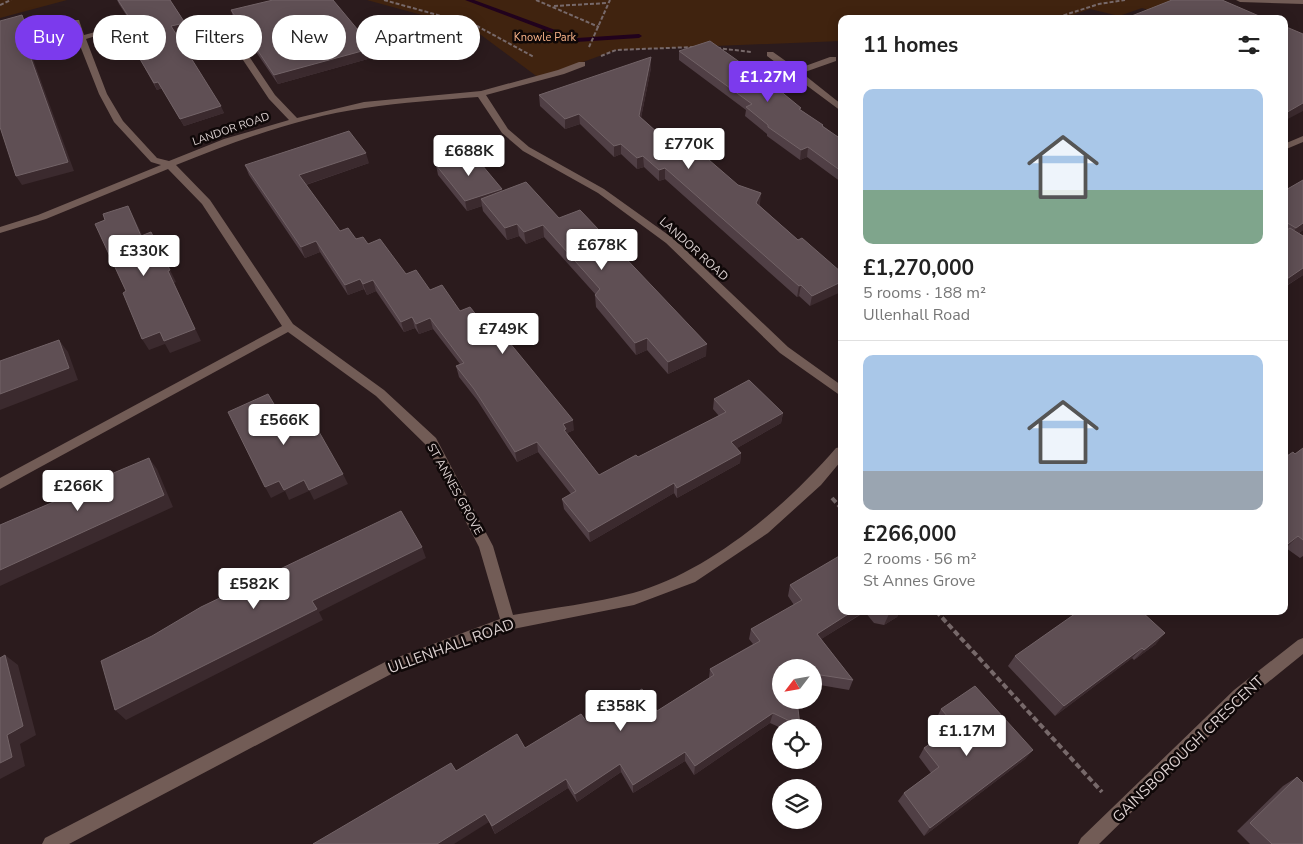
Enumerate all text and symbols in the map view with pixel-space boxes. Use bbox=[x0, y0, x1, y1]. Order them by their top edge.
chip: Buy bbox=[15, 15, 83, 60]
chip: Rent bbox=[93, 15, 166, 60]
chip: Filters bbox=[176, 15, 262, 60]
chip: New bbox=[272, 15, 346, 60]
chip: Apartment bbox=[356, 15, 480, 60]
park label: Knowle Park bbox=[514, 30, 577, 45]
text: 11 homes bbox=[863, 31, 958, 59]
icon: filters bbox=[1235, 31, 1263, 59]
pin: £1.27M bbox=[727, 61, 809, 103]
text: £1.27M bbox=[740, 66, 796, 88]
street label: LANDOR ROAD bbox=[191, 109, 271, 149]
icon: home bbox=[1018, 122, 1108, 212]
pin: £770K bbox=[654, 128, 724, 170]
text: £770K bbox=[664, 133, 714, 155]
pin: £688K bbox=[434, 134, 504, 177]
text: £688K bbox=[444, 140, 494, 162]
street label: LANDOR ROAD bbox=[656, 214, 732, 284]
pin: £678K bbox=[567, 228, 637, 271]
pin: £330K bbox=[109, 234, 179, 277]
text: £678K bbox=[577, 234, 627, 256]
text: £330K bbox=[119, 240, 169, 262]
text: £1,270,000 bbox=[863, 254, 974, 282]
text: 5 rooms · 188 m² bbox=[863, 282, 986, 304]
text: Ullenhall Road bbox=[863, 304, 970, 326]
pin: £749K bbox=[468, 312, 538, 355]
text: £749K bbox=[478, 318, 528, 340]
icon: home bbox=[1018, 387, 1108, 477]
pin: £566K bbox=[249, 404, 319, 446]
text: £566K bbox=[259, 409, 309, 431]
street label: ST ANNES GROVE bbox=[423, 440, 487, 538]
pin: £266K bbox=[43, 470, 113, 512]
text: £266K bbox=[53, 475, 103, 497]
text: £266,000 bbox=[863, 520, 956, 548]
text: 2 rooms · 56 m² bbox=[863, 548, 976, 570]
pin: £582K bbox=[219, 568, 289, 610]
text: St Annes Grove bbox=[863, 570, 975, 592]
text: £582K bbox=[229, 573, 279, 595]
street label: ULLENHALL ROAD bbox=[385, 614, 517, 678]
north arrow bbox=[772, 659, 822, 709]
map controls bbox=[772, 659, 822, 829]
street label: GAINSBOROUGH CRESCENT bbox=[1108, 671, 1268, 827]
pin: £358K bbox=[586, 690, 656, 732]
text: £358K bbox=[596, 695, 646, 717]
pin: £1.17M bbox=[926, 714, 1008, 757]
button: locate bbox=[772, 719, 822, 769]
text: £1.17M bbox=[939, 720, 995, 742]
button: layers bbox=[772, 779, 822, 829]

